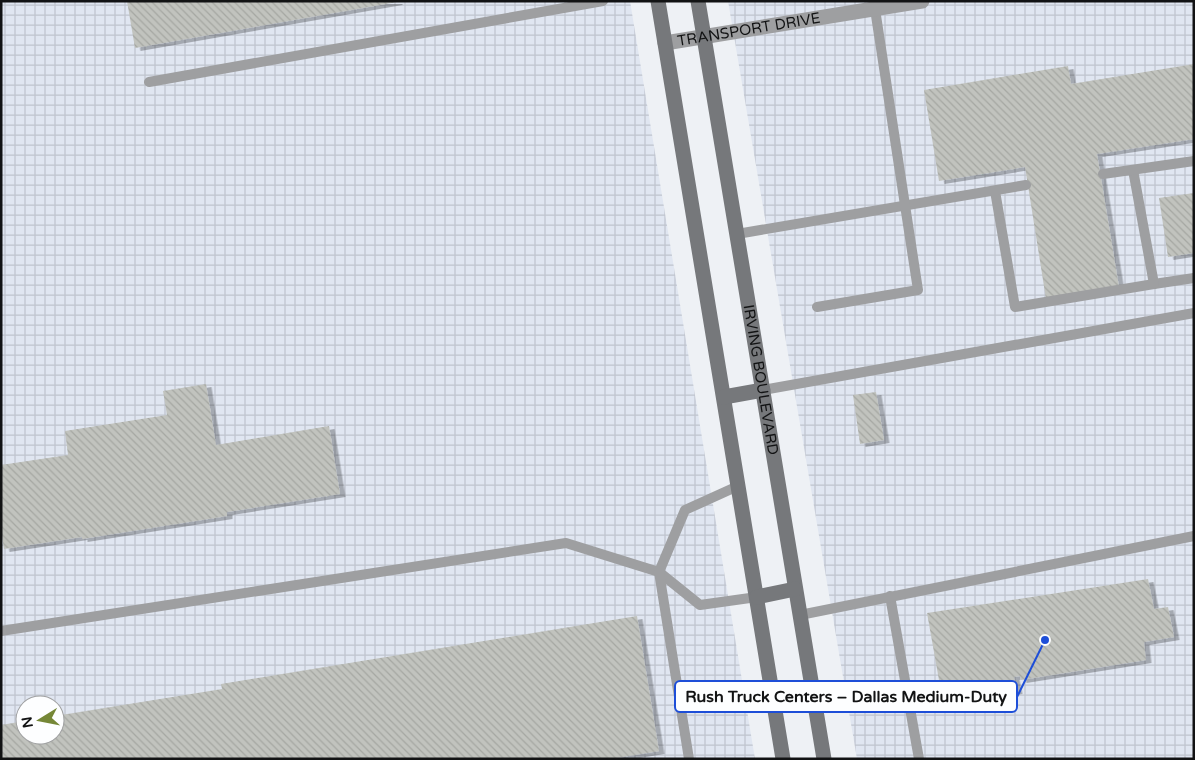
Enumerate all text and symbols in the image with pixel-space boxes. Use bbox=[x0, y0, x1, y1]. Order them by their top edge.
street label: TRANSPORT DRIVE bbox=[676, 9, 822, 50]
street label: IRVING BOULEVARD bbox=[740, 303, 782, 456]
callout: Rush Truck Centers – Dallas Medium-Duty bbox=[675, 681, 1017, 712]
text: Rush Truck Centers – Dallas Medium-Duty bbox=[685, 687, 1007, 707]
north arrow bbox=[15, 695, 65, 745]
text: N bbox=[18, 715, 37, 729]

